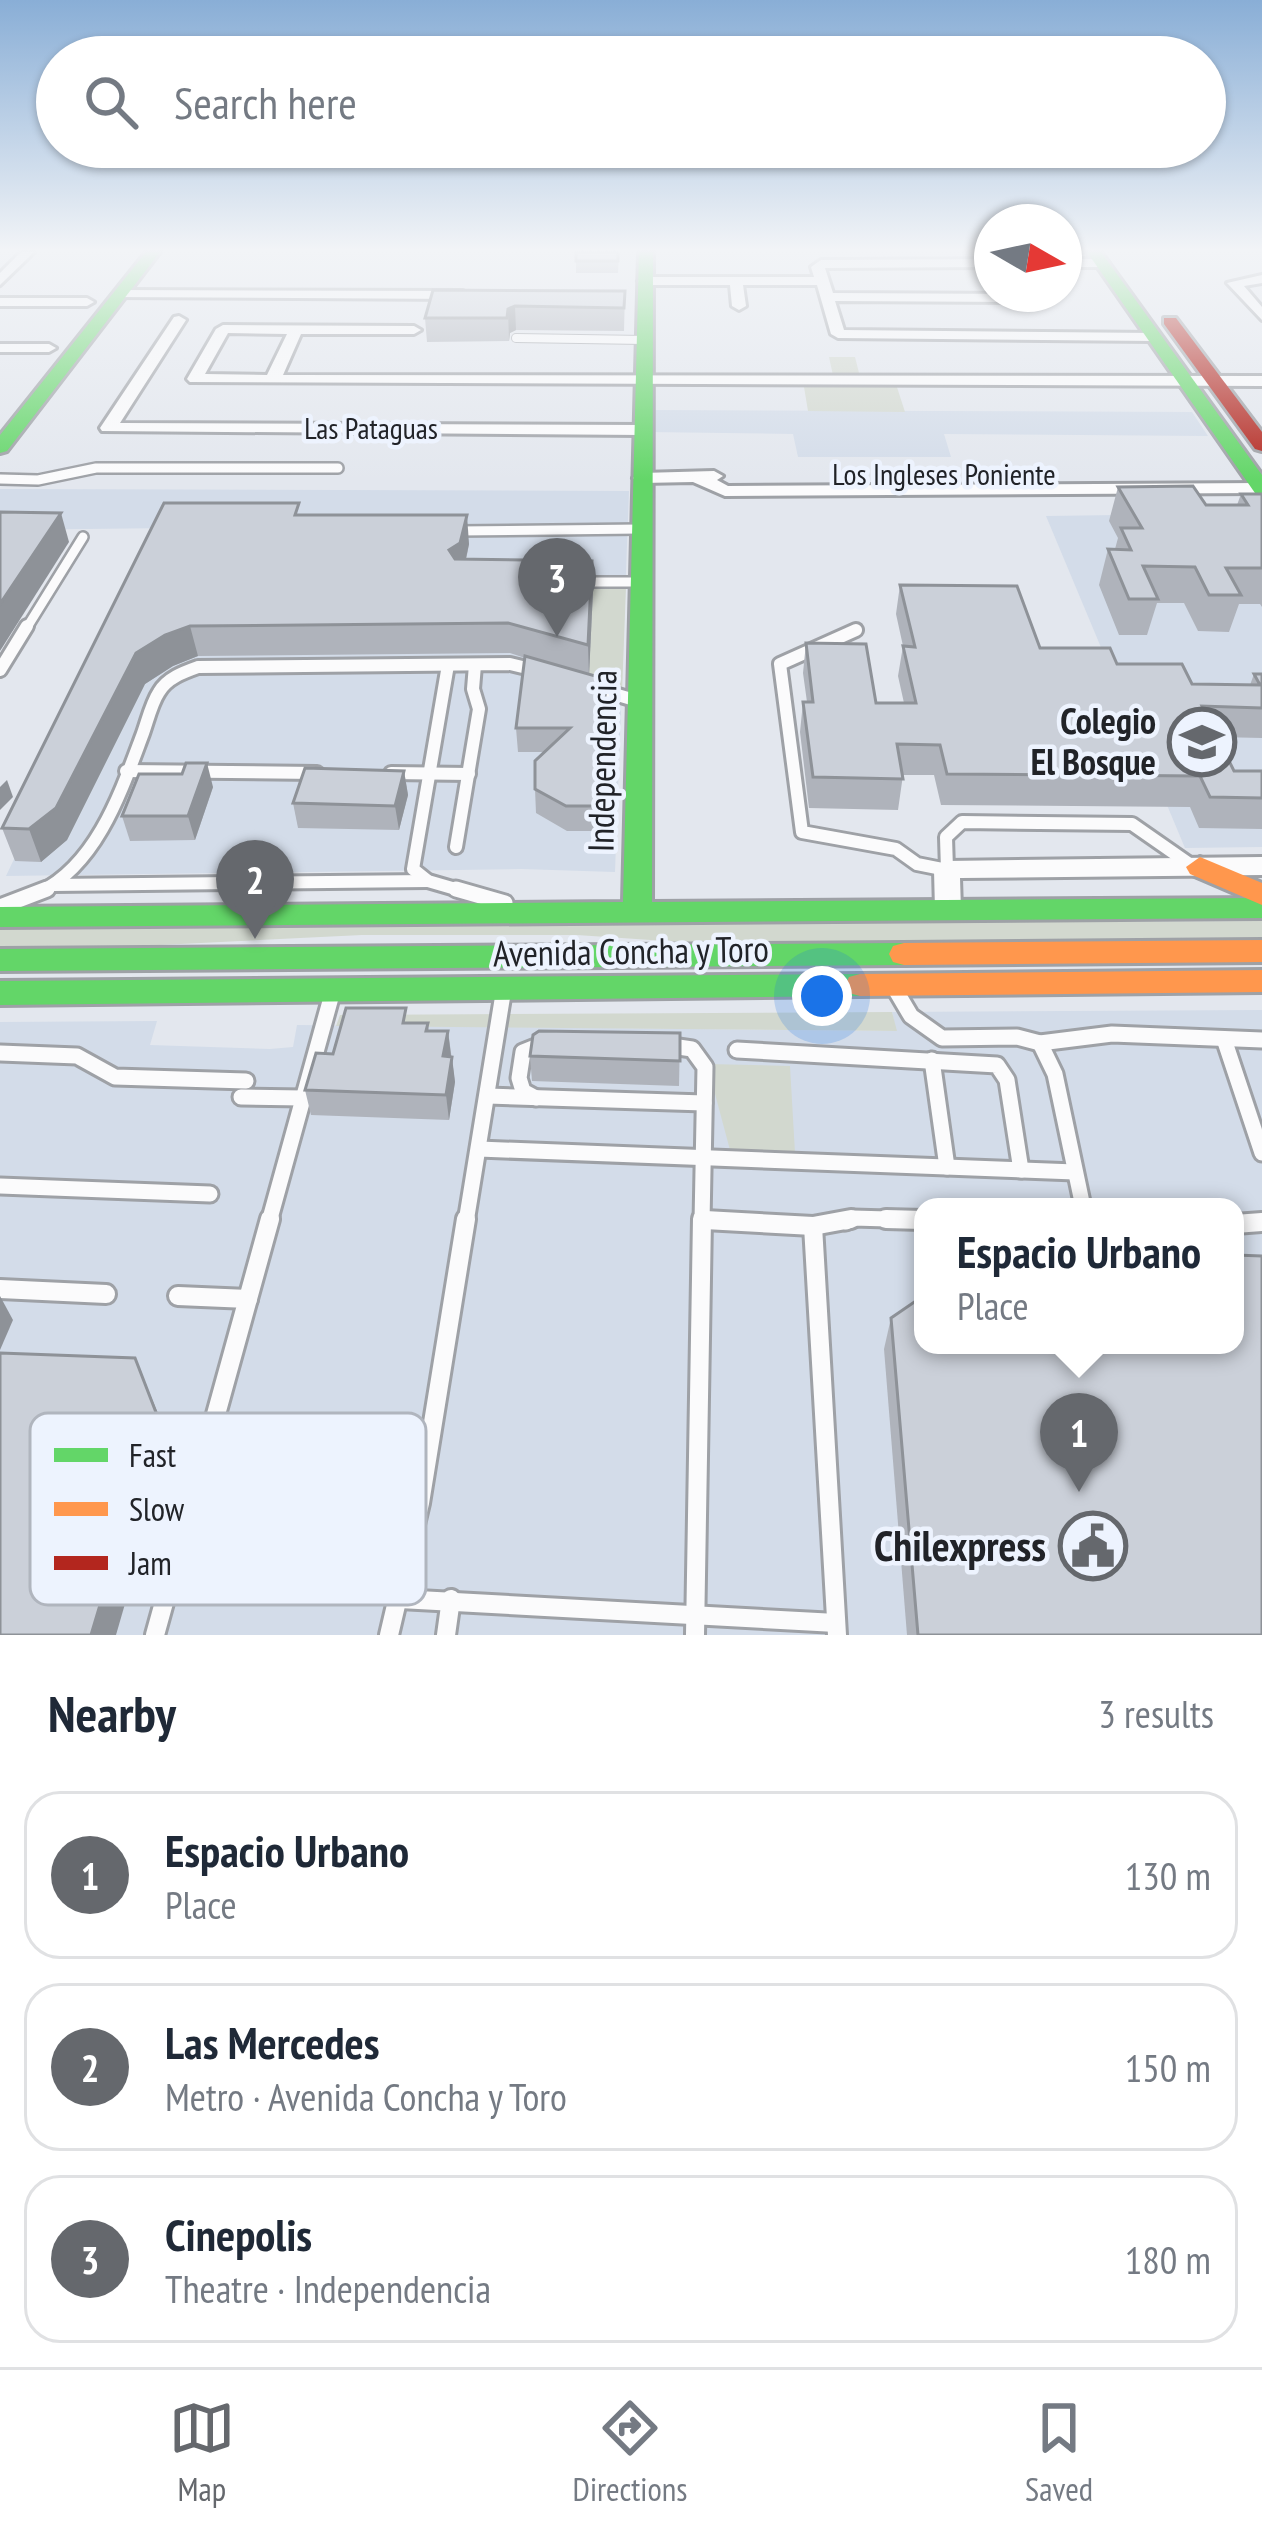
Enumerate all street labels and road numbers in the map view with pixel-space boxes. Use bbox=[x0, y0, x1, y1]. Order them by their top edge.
street label: Las Pataguas bbox=[304, 408, 438, 447]
street label: Los Ingleses Poniente bbox=[832, 454, 1056, 493]
street label: Independencia bbox=[576, 669, 627, 853]
street label: Avenida Concha y Toro bbox=[493, 925, 769, 976]

